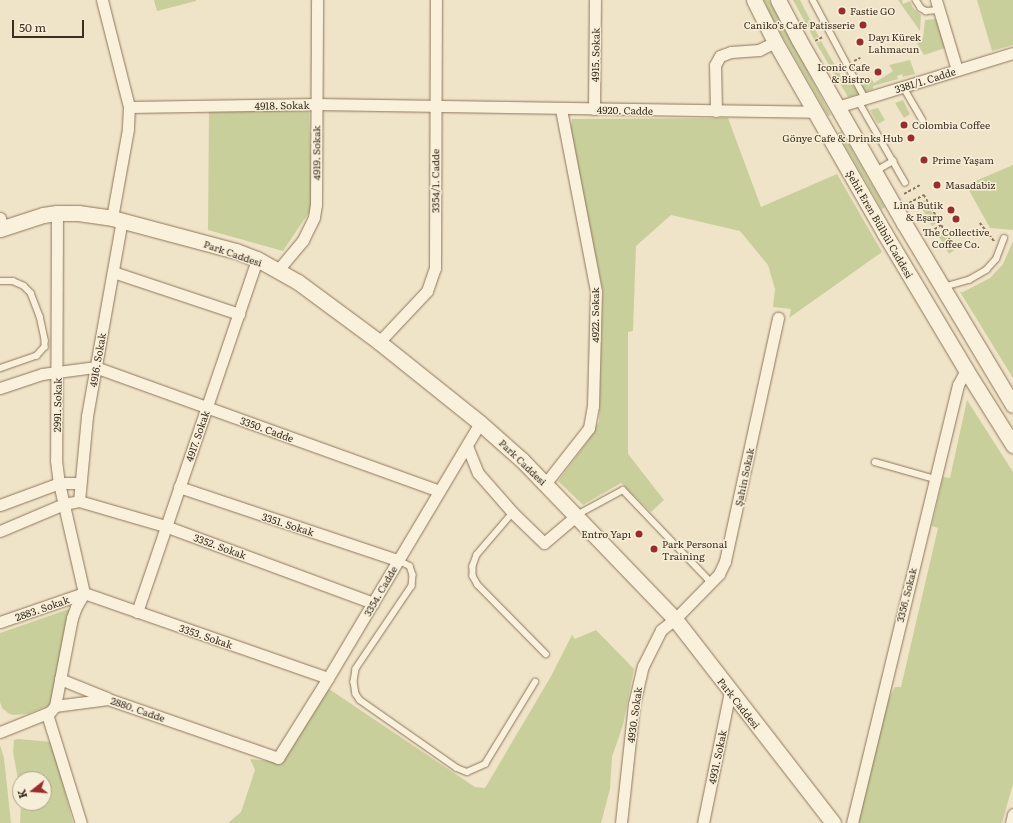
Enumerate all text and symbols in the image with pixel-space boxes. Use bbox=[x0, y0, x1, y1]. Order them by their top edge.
place label: Fastie GO bbox=[850, 5, 895, 17]
marker: Fastie GO bbox=[837, 6, 847, 16]
scale bar bbox=[14, 12, 86, 38]
text: 50 m bbox=[19, 18, 46, 36]
place label: Caniko's Cafe Patisserie bbox=[744, 19, 855, 31]
marker: Caniko's Cafe Patisserie bbox=[858, 20, 868, 30]
street label: 4915. Sokak bbox=[589, 28, 601, 82]
place label: Dayı Kürek Lahmacun bbox=[868, 30, 921, 54]
marker: Dayı Kürek Lahmacun bbox=[855, 37, 865, 47]
place label: Iconic Cafe & Bistro bbox=[817, 60, 870, 84]
street label: 3381/1. Cadde bbox=[893, 65, 957, 95]
marker: Iconic Cafe & Bistro bbox=[873, 67, 883, 77]
street label: 4918. Sokak bbox=[254, 99, 310, 111]
street label: 4920. Cadde bbox=[597, 104, 653, 116]
place label: Colombia Coffee bbox=[912, 119, 990, 131]
marker: Colombia Coffee bbox=[899, 120, 909, 130]
street label: 4919. Sokak bbox=[310, 126, 322, 180]
place label: Gönye Cafe & Drinks Hub bbox=[782, 132, 903, 144]
marker: Gönye Cafe & Drinks Hub bbox=[906, 133, 916, 143]
street label: 3354/1. Cadde bbox=[429, 149, 441, 213]
place label: Prime Yaşam bbox=[932, 154, 994, 166]
marker: Prime Yaşam bbox=[919, 155, 929, 165]
street label: Şehit Eren Bülbül Caddesi bbox=[844, 168, 916, 280]
place label: Masadabiz bbox=[945, 179, 995, 191]
marker: Masadabiz bbox=[932, 180, 942, 190]
place label: Lina Butik & Eşarp bbox=[893, 198, 943, 222]
marker: Lina Butik & Eşarp bbox=[946, 205, 956, 215]
marker: The Collective Coffee Co. bbox=[951, 214, 961, 224]
place label: The Collective Coffee Co. bbox=[923, 225, 989, 248]
street label: Park Caddesi bbox=[202, 237, 264, 269]
street label: 4922. Sokak bbox=[589, 287, 601, 343]
street label: 4916. Sokak bbox=[86, 332, 108, 388]
street label: 2991. Sokak bbox=[51, 378, 63, 432]
street label: 4917. Sokak bbox=[183, 409, 211, 463]
street label: 3350. Cadde bbox=[239, 414, 295, 444]
street label: Park Caddesi bbox=[497, 436, 549, 488]
street label: Şahin Sokak bbox=[732, 447, 756, 507]
street label: 3351. Sokak bbox=[260, 510, 316, 538]
place label: Entro Yapı bbox=[581, 528, 631, 540]
marker: Entro Yapı bbox=[634, 529, 644, 539]
street label: 3352. Sokak bbox=[192, 531, 248, 561]
place label: Park Personal Training bbox=[662, 537, 727, 560]
marker: Park Personal Training bbox=[649, 544, 659, 554]
street label: 3354. Cadde bbox=[361, 564, 399, 618]
street label: 3356. Sokak bbox=[893, 567, 919, 623]
street label: 2883. Sokak bbox=[14, 593, 70, 623]
street label: 3353. Sokak bbox=[178, 621, 234, 651]
street label: Park Caddesi bbox=[715, 675, 763, 731]
street label: 4930. Sokak bbox=[624, 686, 644, 744]
street label: 2880. Cadde bbox=[109, 694, 167, 724]
street label: 4931. Sokak bbox=[705, 729, 729, 785]
north arrow bbox=[12, 771, 52, 811]
text: K bbox=[13, 788, 30, 801]

